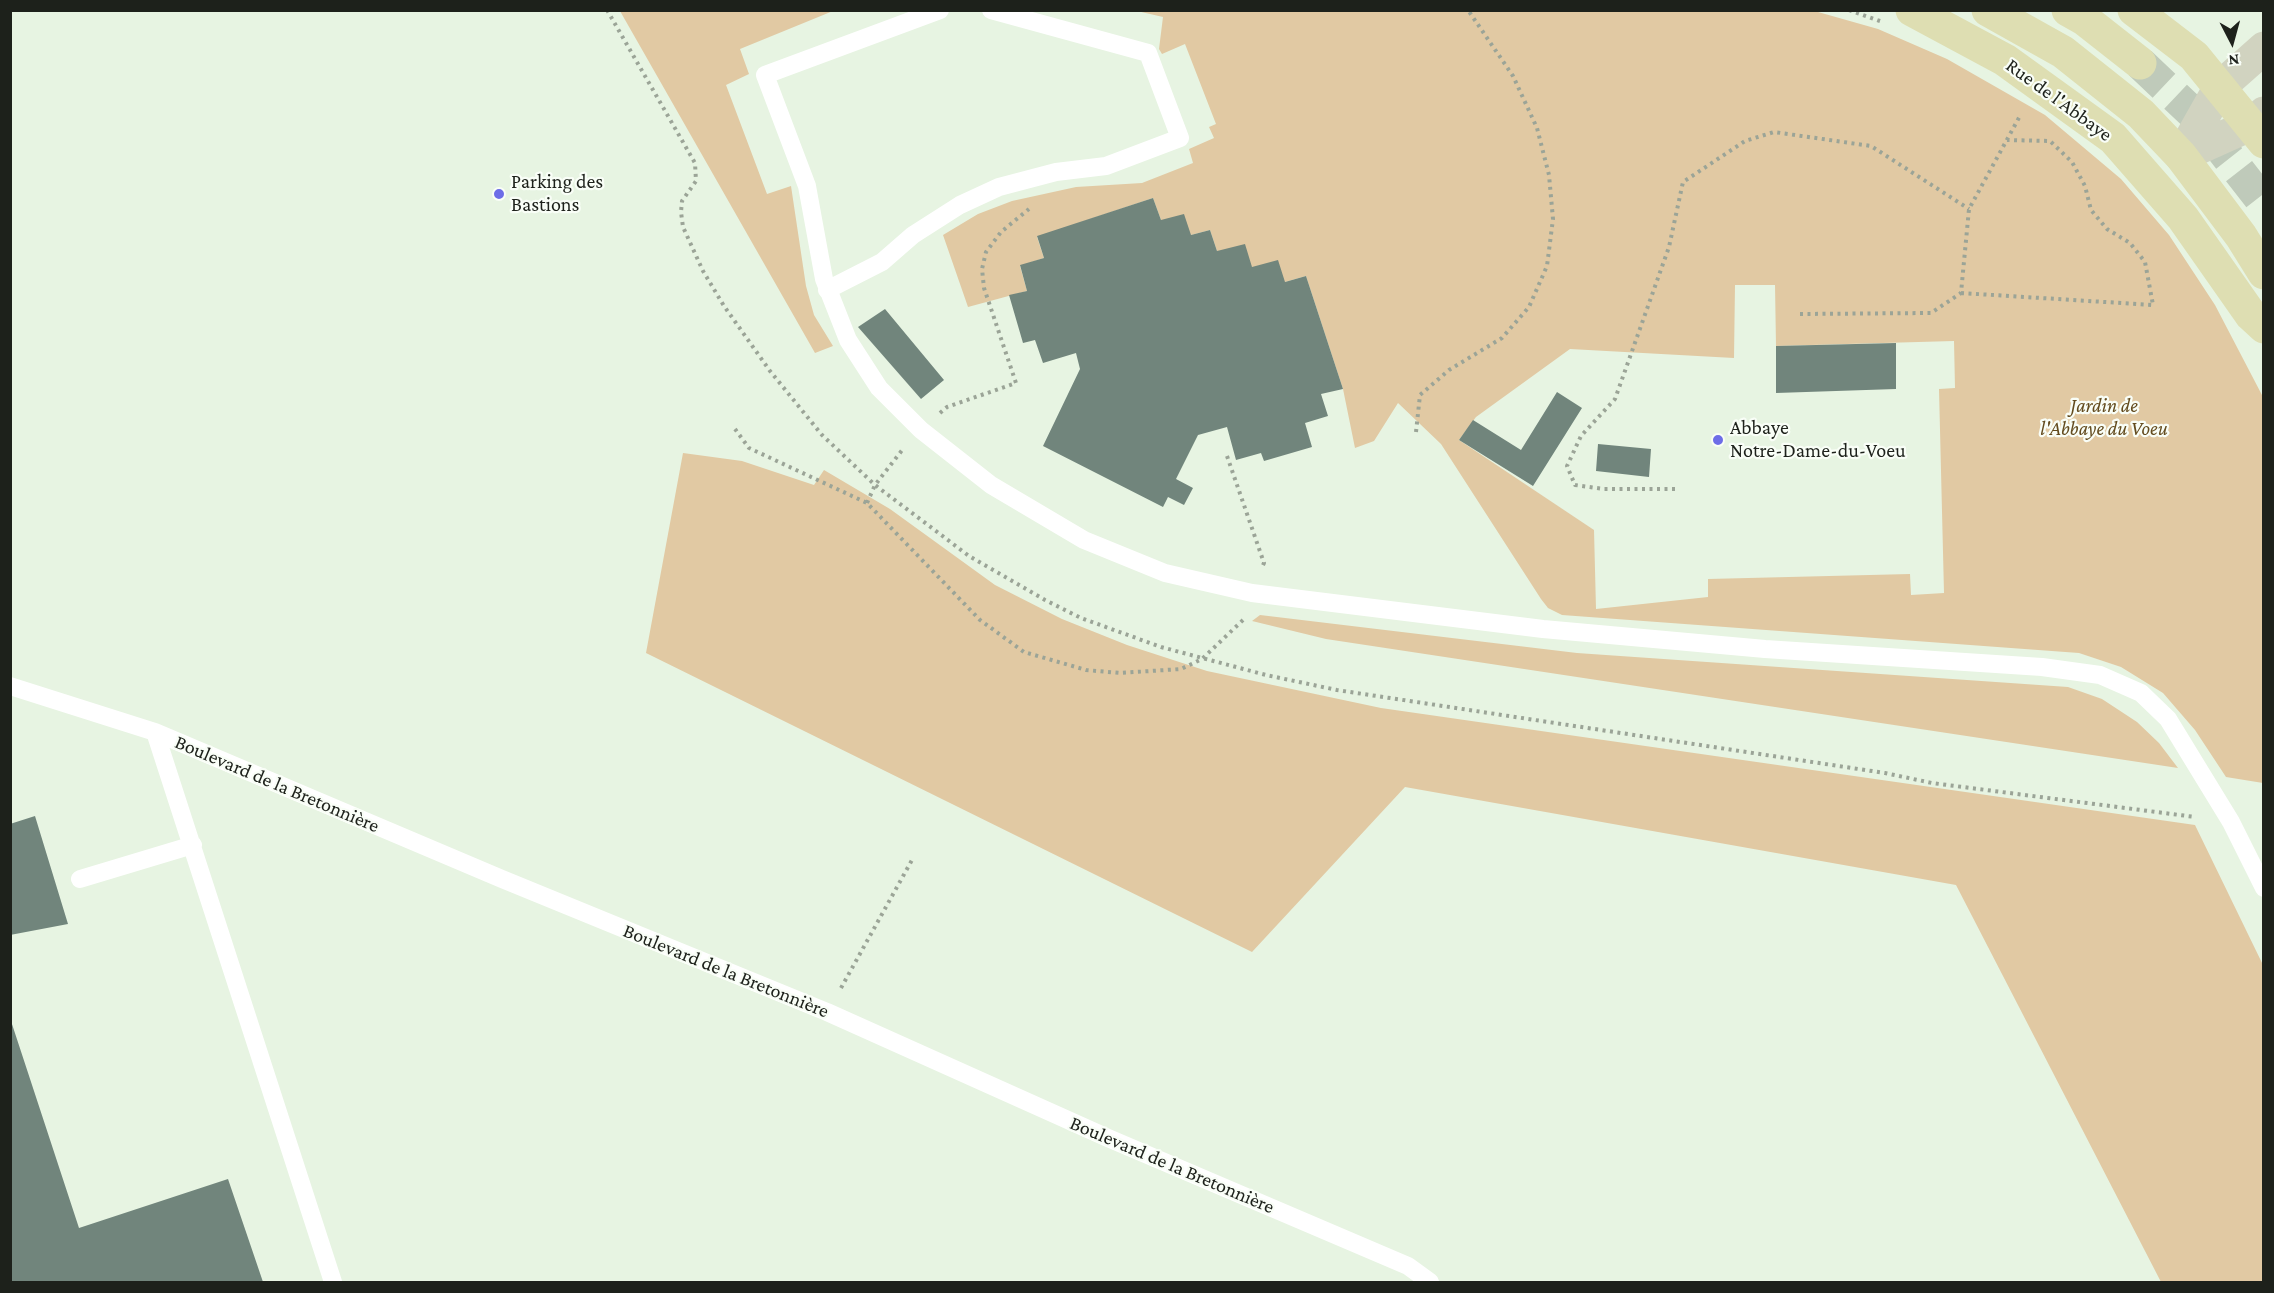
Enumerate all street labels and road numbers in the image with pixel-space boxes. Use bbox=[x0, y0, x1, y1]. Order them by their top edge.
street label: Rue de l'Abbaye bbox=[2001, 53, 2117, 147]
street label: Boulevard de la Bretonnière bbox=[171, 730, 383, 838]
street label: Boulevard de la Bretonnière bbox=[620, 919, 832, 1023]
street label: Boulevard de la Bretonnière bbox=[1066, 1111, 1278, 1219]

